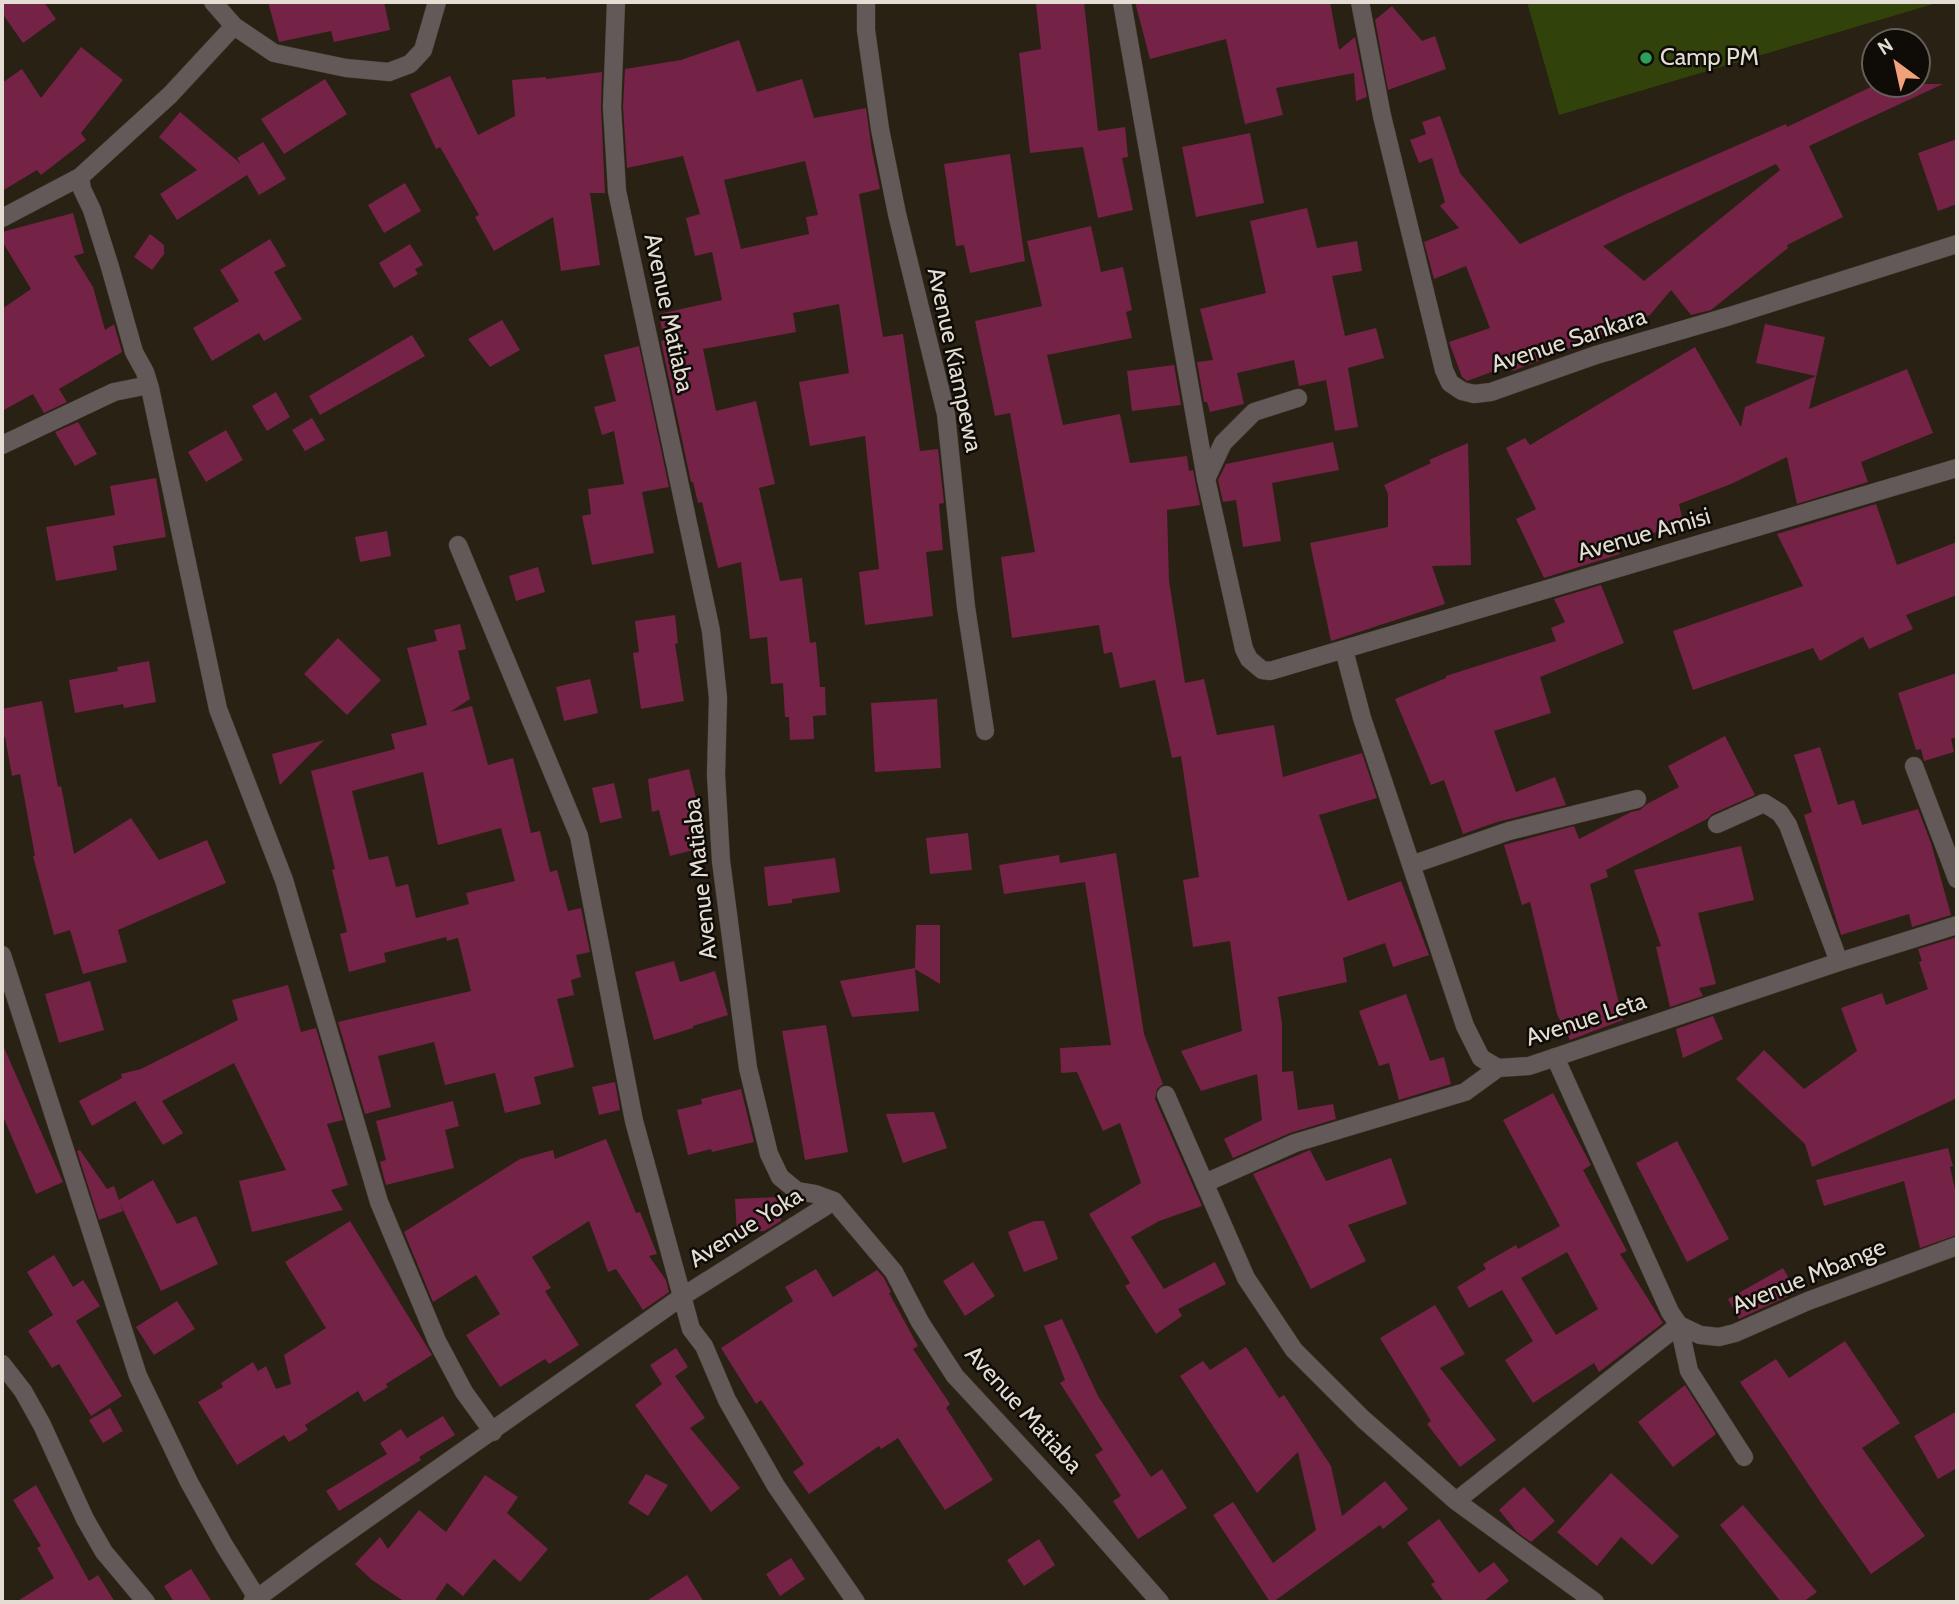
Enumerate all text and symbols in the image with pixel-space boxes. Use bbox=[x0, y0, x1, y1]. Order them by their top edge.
north arrow bbox=[1861, 28, 1931, 98]
text: N bbox=[1873, 33, 1897, 60]
place label: Camp PM bbox=[1660, 44, 1759, 72]
marker: Camp PM bbox=[1638, 50, 1654, 66]
street label: Avenue Matiaba bbox=[637, 231, 699, 395]
street label: Avenue Kiampewa bbox=[920, 265, 988, 455]
street label: Avenue Sankara bbox=[1488, 302, 1650, 380]
street label: Avenue Amisi bbox=[1574, 502, 1714, 568]
street label: Avenue Matiaba bbox=[678, 797, 724, 961]
street label: Avenue Leta bbox=[1522, 987, 1650, 1053]
street label: Avenue Yoka bbox=[684, 1182, 808, 1274]
street label: Avenue Mbange bbox=[1728, 1233, 1890, 1321]
street label: Avenue Matiaba bbox=[958, 1340, 1088, 1480]

